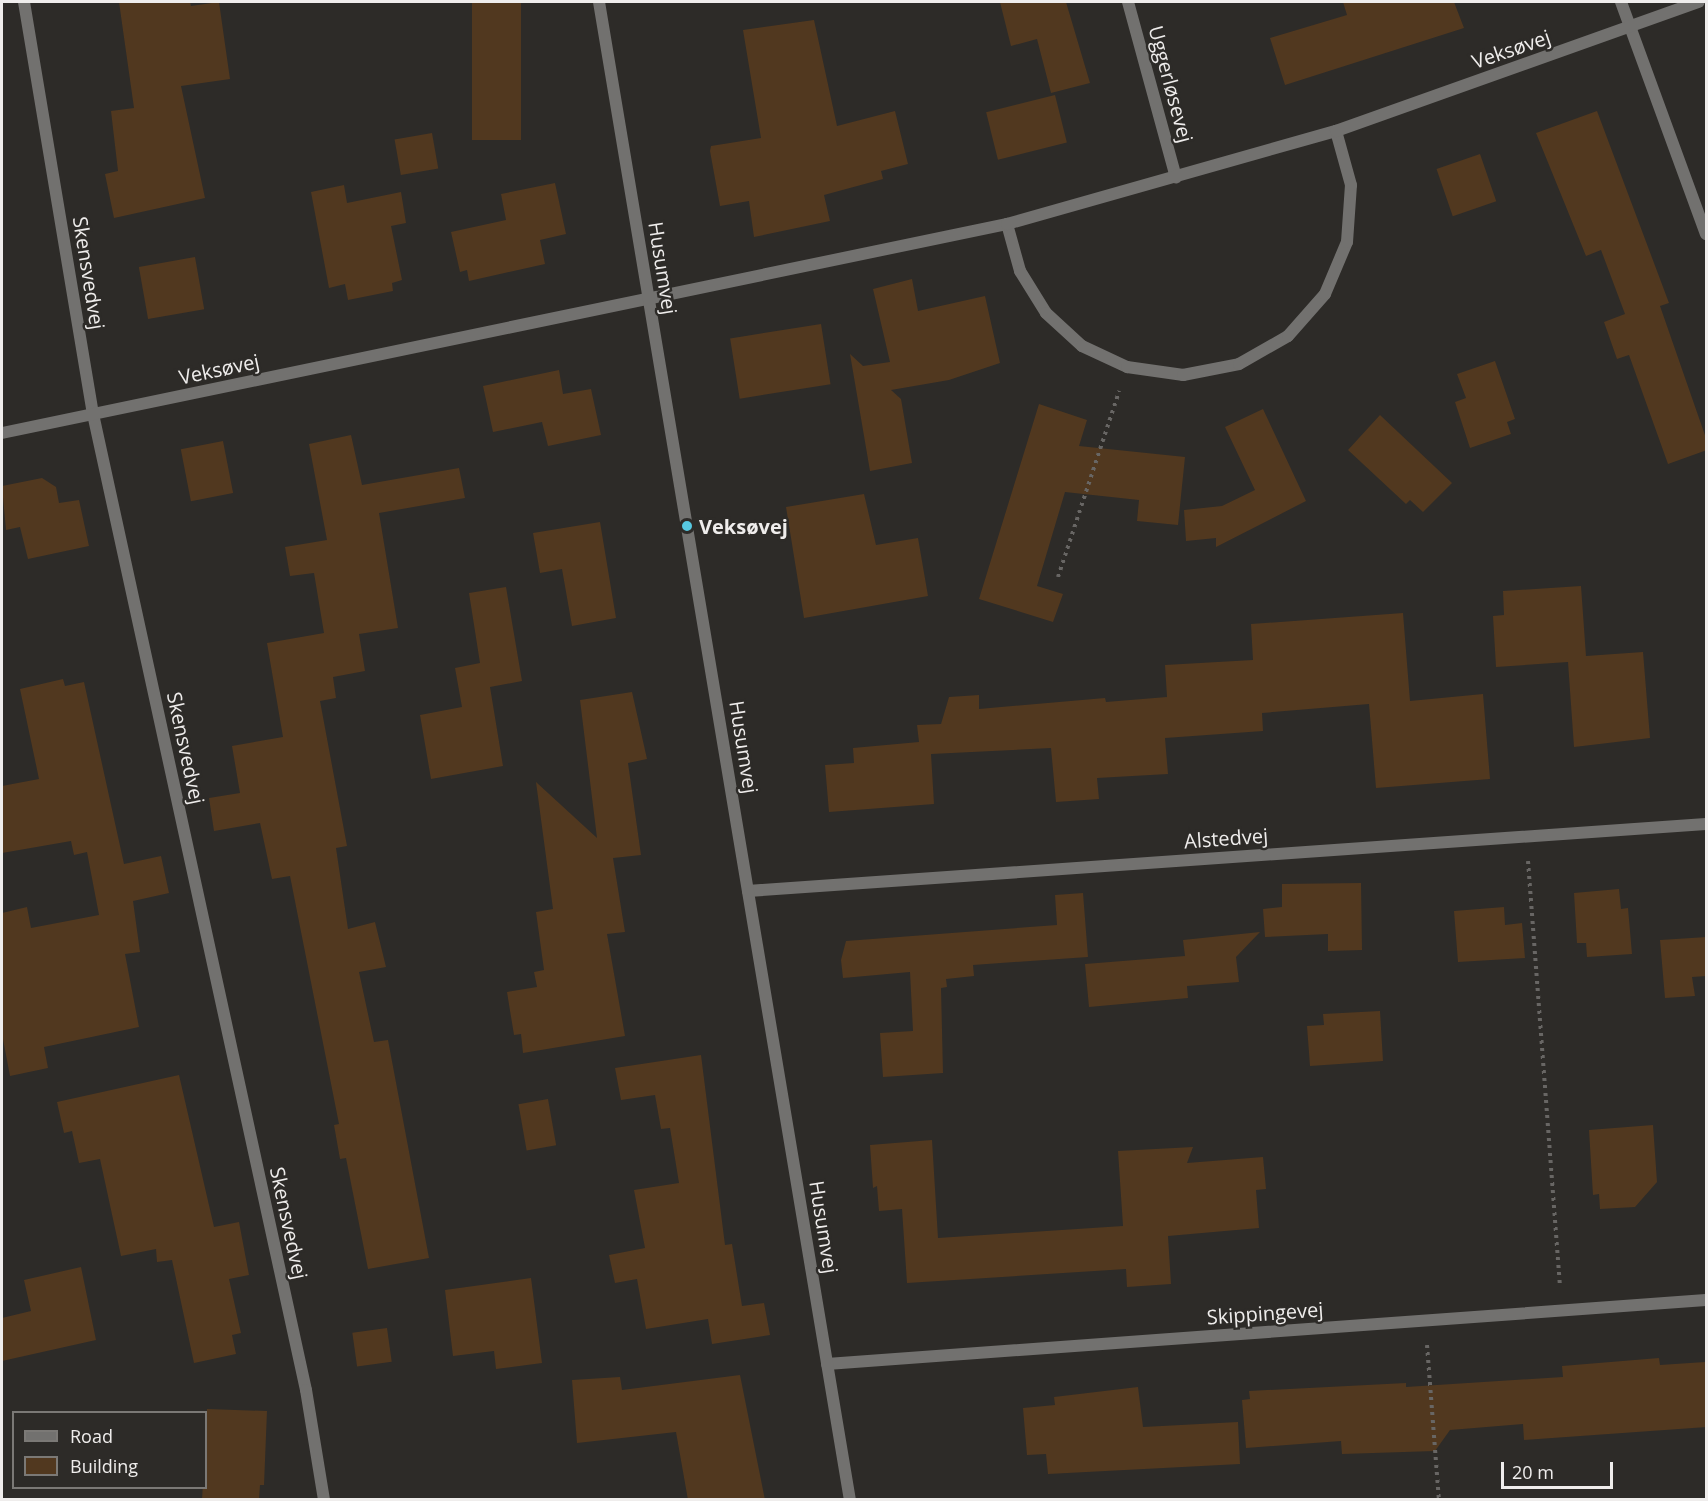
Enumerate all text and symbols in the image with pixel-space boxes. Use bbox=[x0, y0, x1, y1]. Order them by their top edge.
street label: Uggerløsevej bbox=[1144, 23, 1198, 145]
street label: Veksøvej bbox=[1469, 24, 1553, 74]
street label: Skensvedvej bbox=[68, 215, 110, 331]
street label: Husumvej bbox=[644, 220, 682, 316]
street label: Veksøvej bbox=[177, 349, 261, 389]
place label: Veksøvej bbox=[699, 514, 788, 538]
marker: Veksøvej bbox=[680, 519, 694, 533]
street label: Skensvedvej bbox=[162, 690, 210, 806]
street label: Husumvej bbox=[725, 699, 763, 795]
street label: Alstedvej bbox=[1183, 823, 1269, 853]
street label: Skensvedvej bbox=[265, 1165, 313, 1281]
street label: Husumvej bbox=[805, 1179, 843, 1275]
street label: Skippingevej bbox=[1206, 1297, 1324, 1329]
legend bbox=[12, 1411, 207, 1489]
text: Road bbox=[70, 1424, 113, 1448]
scale bar bbox=[1504, 1450, 1616, 1488]
text: Building bbox=[70, 1454, 138, 1478]
text: 20 m bbox=[1512, 1460, 1554, 1484]

